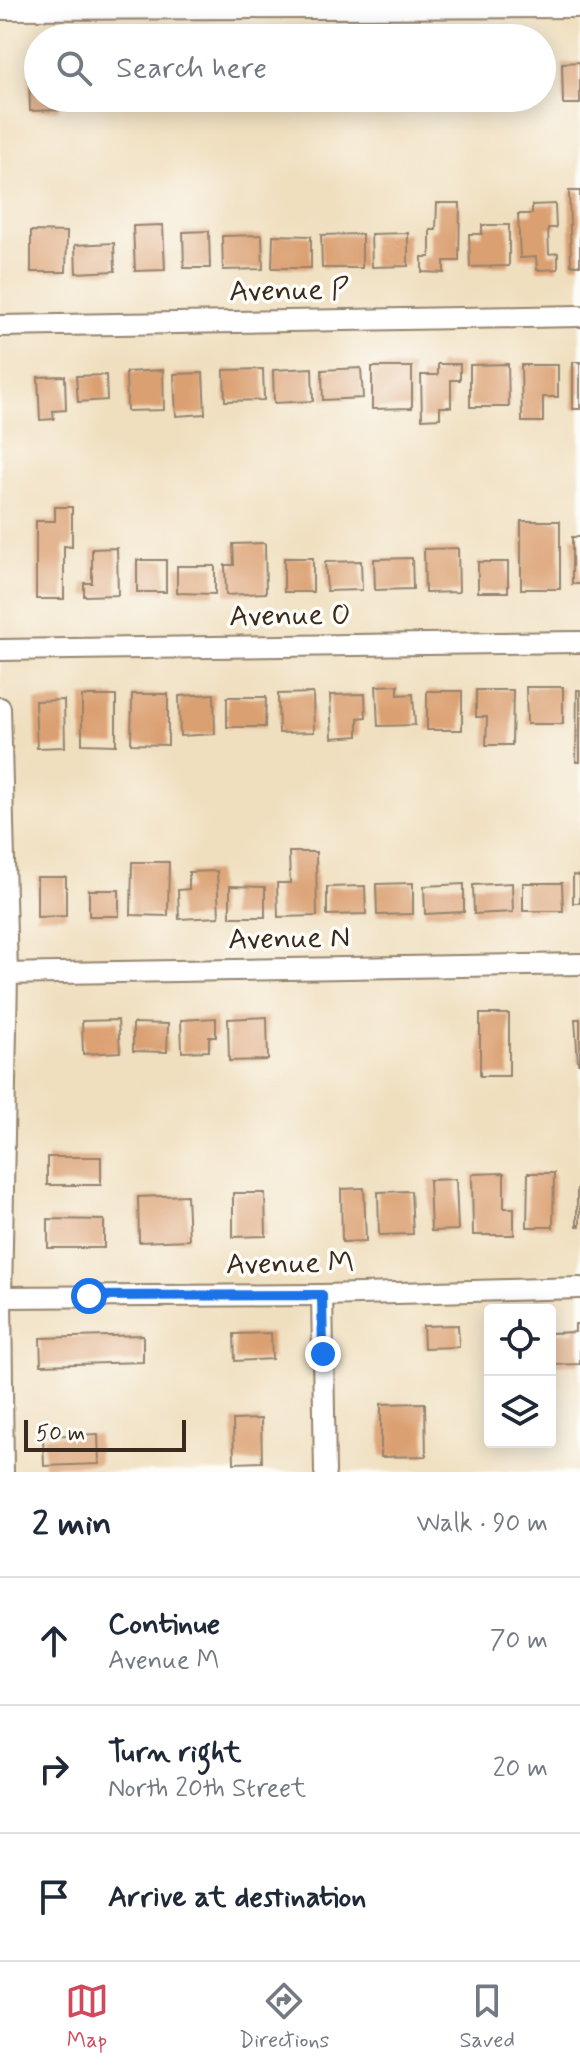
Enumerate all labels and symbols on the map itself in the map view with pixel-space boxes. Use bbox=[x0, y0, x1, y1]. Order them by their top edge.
street label: Avenue P bbox=[229, 270, 349, 312]
street label: Avenue O bbox=[229, 595, 351, 637]
street label: Avenue N bbox=[228, 918, 350, 960]
street label: Avenue M bbox=[225, 1243, 355, 1285]
route start bbox=[71, 1278, 107, 1314]
route end bbox=[305, 1336, 341, 1372]
scale bar bbox=[24, 1416, 186, 1452]

